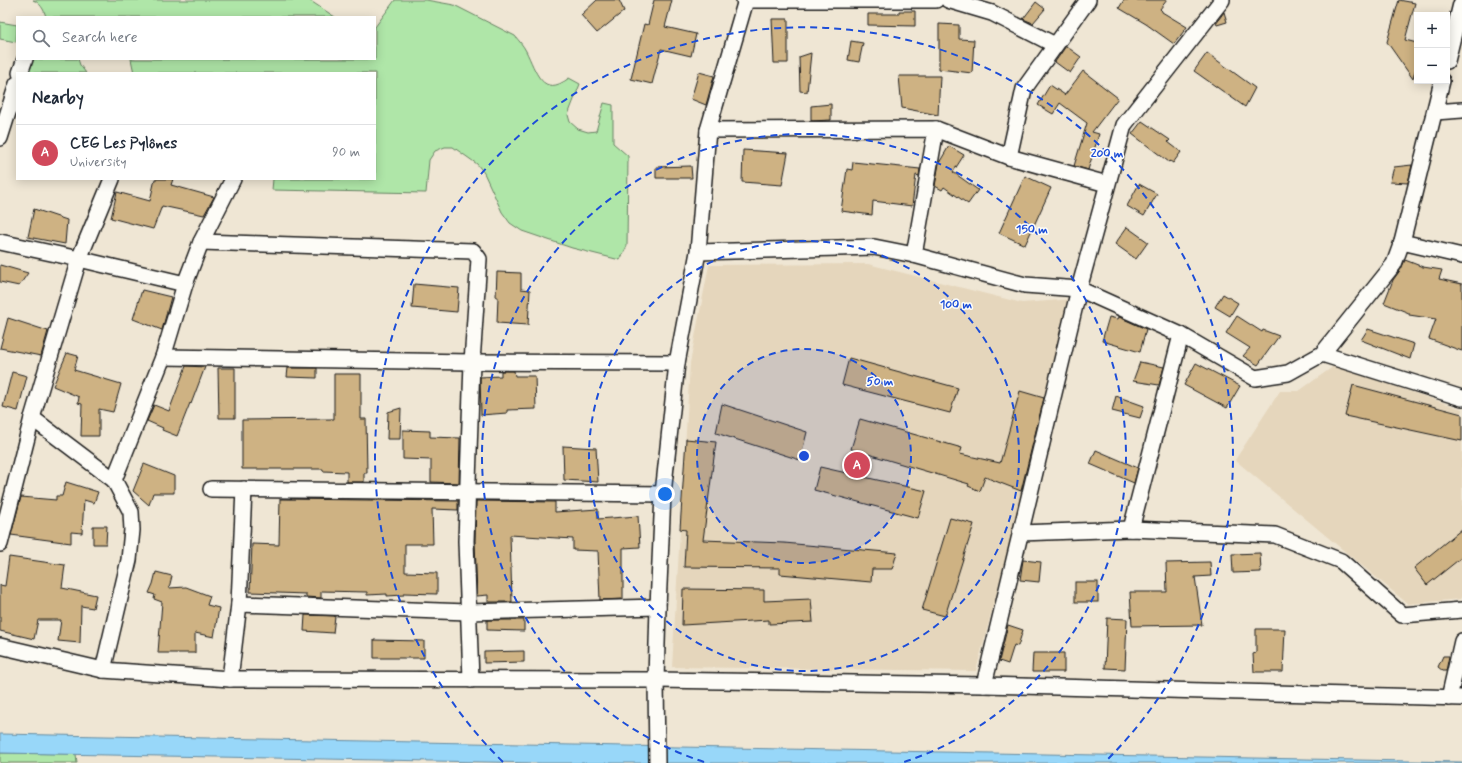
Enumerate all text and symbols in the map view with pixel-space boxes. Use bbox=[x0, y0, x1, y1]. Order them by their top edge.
map controls bbox=[1414, 12, 1450, 84]
button: + bbox=[1414, 12, 1450, 48]
search box bbox=[16, 16, 376, 60]
icon: search bbox=[30, 27, 52, 49]
text: Search here bbox=[62, 28, 138, 48]
button: − bbox=[1414, 48, 1450, 84]
text: Nearby bbox=[32, 87, 84, 109]
text: CEG Les Pylônes bbox=[70, 134, 177, 154]
text: A bbox=[41, 144, 49, 161]
text: 90 m bbox=[332, 144, 360, 161]
text: 200 m bbox=[1091, 146, 1124, 162]
text: University bbox=[70, 154, 126, 171]
text: 150 m bbox=[1016, 222, 1048, 238]
text: 100 m bbox=[940, 297, 973, 313]
text: 50 m bbox=[867, 374, 894, 390]
centre of rings bbox=[797, 449, 811, 463]
pin: A bbox=[844, 450, 870, 480]
your location bbox=[655, 484, 675, 504]

